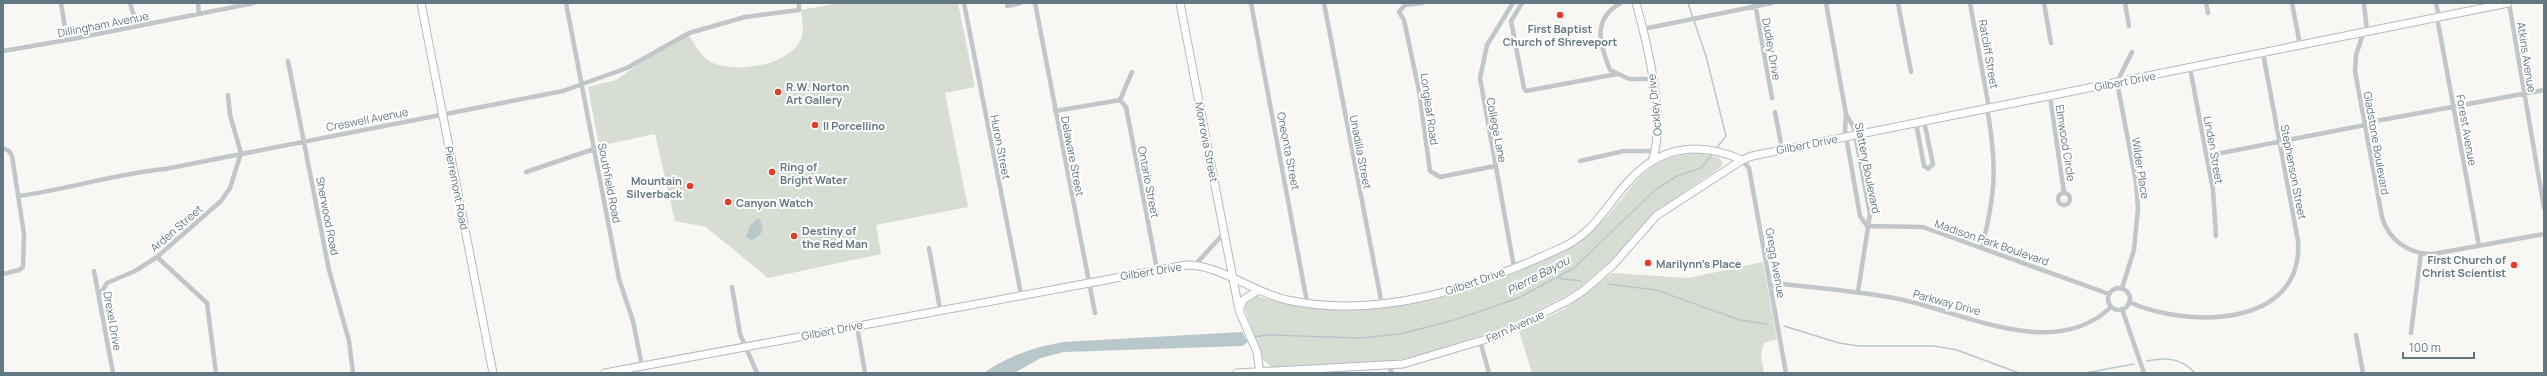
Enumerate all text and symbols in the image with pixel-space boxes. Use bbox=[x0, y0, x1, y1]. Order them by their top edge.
street label: Dillingham Avenue bbox=[56, 8, 150, 40]
marker: First Baptist Church of Shreveport bbox=[1555, 10, 1565, 20]
street label: Dudley Drive bbox=[1759, 17, 1785, 82]
street label: Ratcliff Street bbox=[1976, 18, 2002, 90]
place label: First Baptist Church of Shreveport bbox=[1503, 21, 1618, 49]
street label: Atkins Avenue bbox=[2514, 21, 2540, 94]
street label: Gilbert Drive bbox=[2093, 68, 2157, 94]
street label: Longleaf Road bbox=[1418, 72, 1442, 146]
street label: Ockley Drive bbox=[1643, 73, 1665, 137]
place label: R.W. Norton Art Gallery bbox=[786, 79, 850, 107]
marker: R.W. Norton Art Gallery bbox=[773, 87, 783, 97]
street label: Gladstone Boulevard bbox=[2361, 90, 2393, 196]
street label: Forest Avenue bbox=[2453, 93, 2481, 167]
street label: College Lane bbox=[1483, 96, 1511, 164]
street label: Monrovia Street bbox=[1192, 101, 1222, 183]
street label: Creswell Avenue bbox=[325, 104, 410, 134]
street label: Elmwood Circle bbox=[2053, 104, 2080, 183]
street label: Oneonta Street bbox=[1274, 111, 1304, 191]
street label: Huron Street bbox=[987, 113, 1015, 181]
street label: Unadilla Street bbox=[1346, 114, 1376, 190]
street label: Delaware Street bbox=[1058, 115, 1088, 197]
street label: Linden Street bbox=[2201, 115, 2227, 185]
place label: Il Porcellino bbox=[823, 118, 885, 133]
marker: Il Porcellino bbox=[810, 120, 820, 130]
street label: Slattery Boulevard bbox=[1852, 121, 1884, 215]
street label: Stephenson Street bbox=[2277, 123, 2311, 221]
street label: Gilbert Drive bbox=[1775, 131, 1839, 157]
street label: Wilder Place bbox=[2129, 136, 2153, 200]
street label: Southfield Road bbox=[595, 142, 625, 224]
street label: Pierremont Road bbox=[442, 145, 472, 231]
street label: Ontario Street bbox=[1135, 145, 1163, 219]
place label: Ring of Bright Water bbox=[780, 159, 848, 187]
marker: Ring of Bright Water bbox=[767, 167, 777, 177]
place label: Mountain Silverback bbox=[626, 173, 683, 201]
street label: Sherwood Road bbox=[313, 175, 343, 257]
marker: Mountain Silverback bbox=[685, 181, 695, 191]
place label: Canyon Watch bbox=[736, 195, 813, 210]
marker: Canyon Watch bbox=[723, 197, 733, 207]
street label: Arden Street bbox=[147, 201, 205, 255]
street label: Madison Park Boulevard bbox=[1933, 215, 2051, 269]
place label: Destiny of the Red Man bbox=[802, 223, 868, 251]
street label: Gregg Avenue bbox=[1762, 227, 1790, 300]
marker: Destiny of the Red Man bbox=[789, 231, 799, 241]
water label: Pierre Bayou bbox=[1504, 251, 1573, 299]
place label: First Church of Christ Scientist bbox=[2422, 252, 2507, 280]
place label: Marilynn's Place bbox=[1656, 256, 1742, 271]
marker: Marilynn's Place bbox=[1643, 258, 1653, 268]
street label: Gilbert Drive bbox=[1119, 259, 1183, 283]
marker: First Church of Christ Scientist bbox=[2509, 260, 2519, 270]
street label: Gilbert Drive bbox=[1443, 264, 1507, 298]
street label: Parkway Drive bbox=[1911, 286, 1983, 318]
street label: Drexel Drive bbox=[100, 290, 126, 352]
street label: Fern Avenue bbox=[1484, 306, 1547, 345]
street label: Gilbert Drive bbox=[800, 317, 864, 343]
scale bar bbox=[2403, 334, 2474, 360]
text: 100 m bbox=[2409, 339, 2441, 356]

